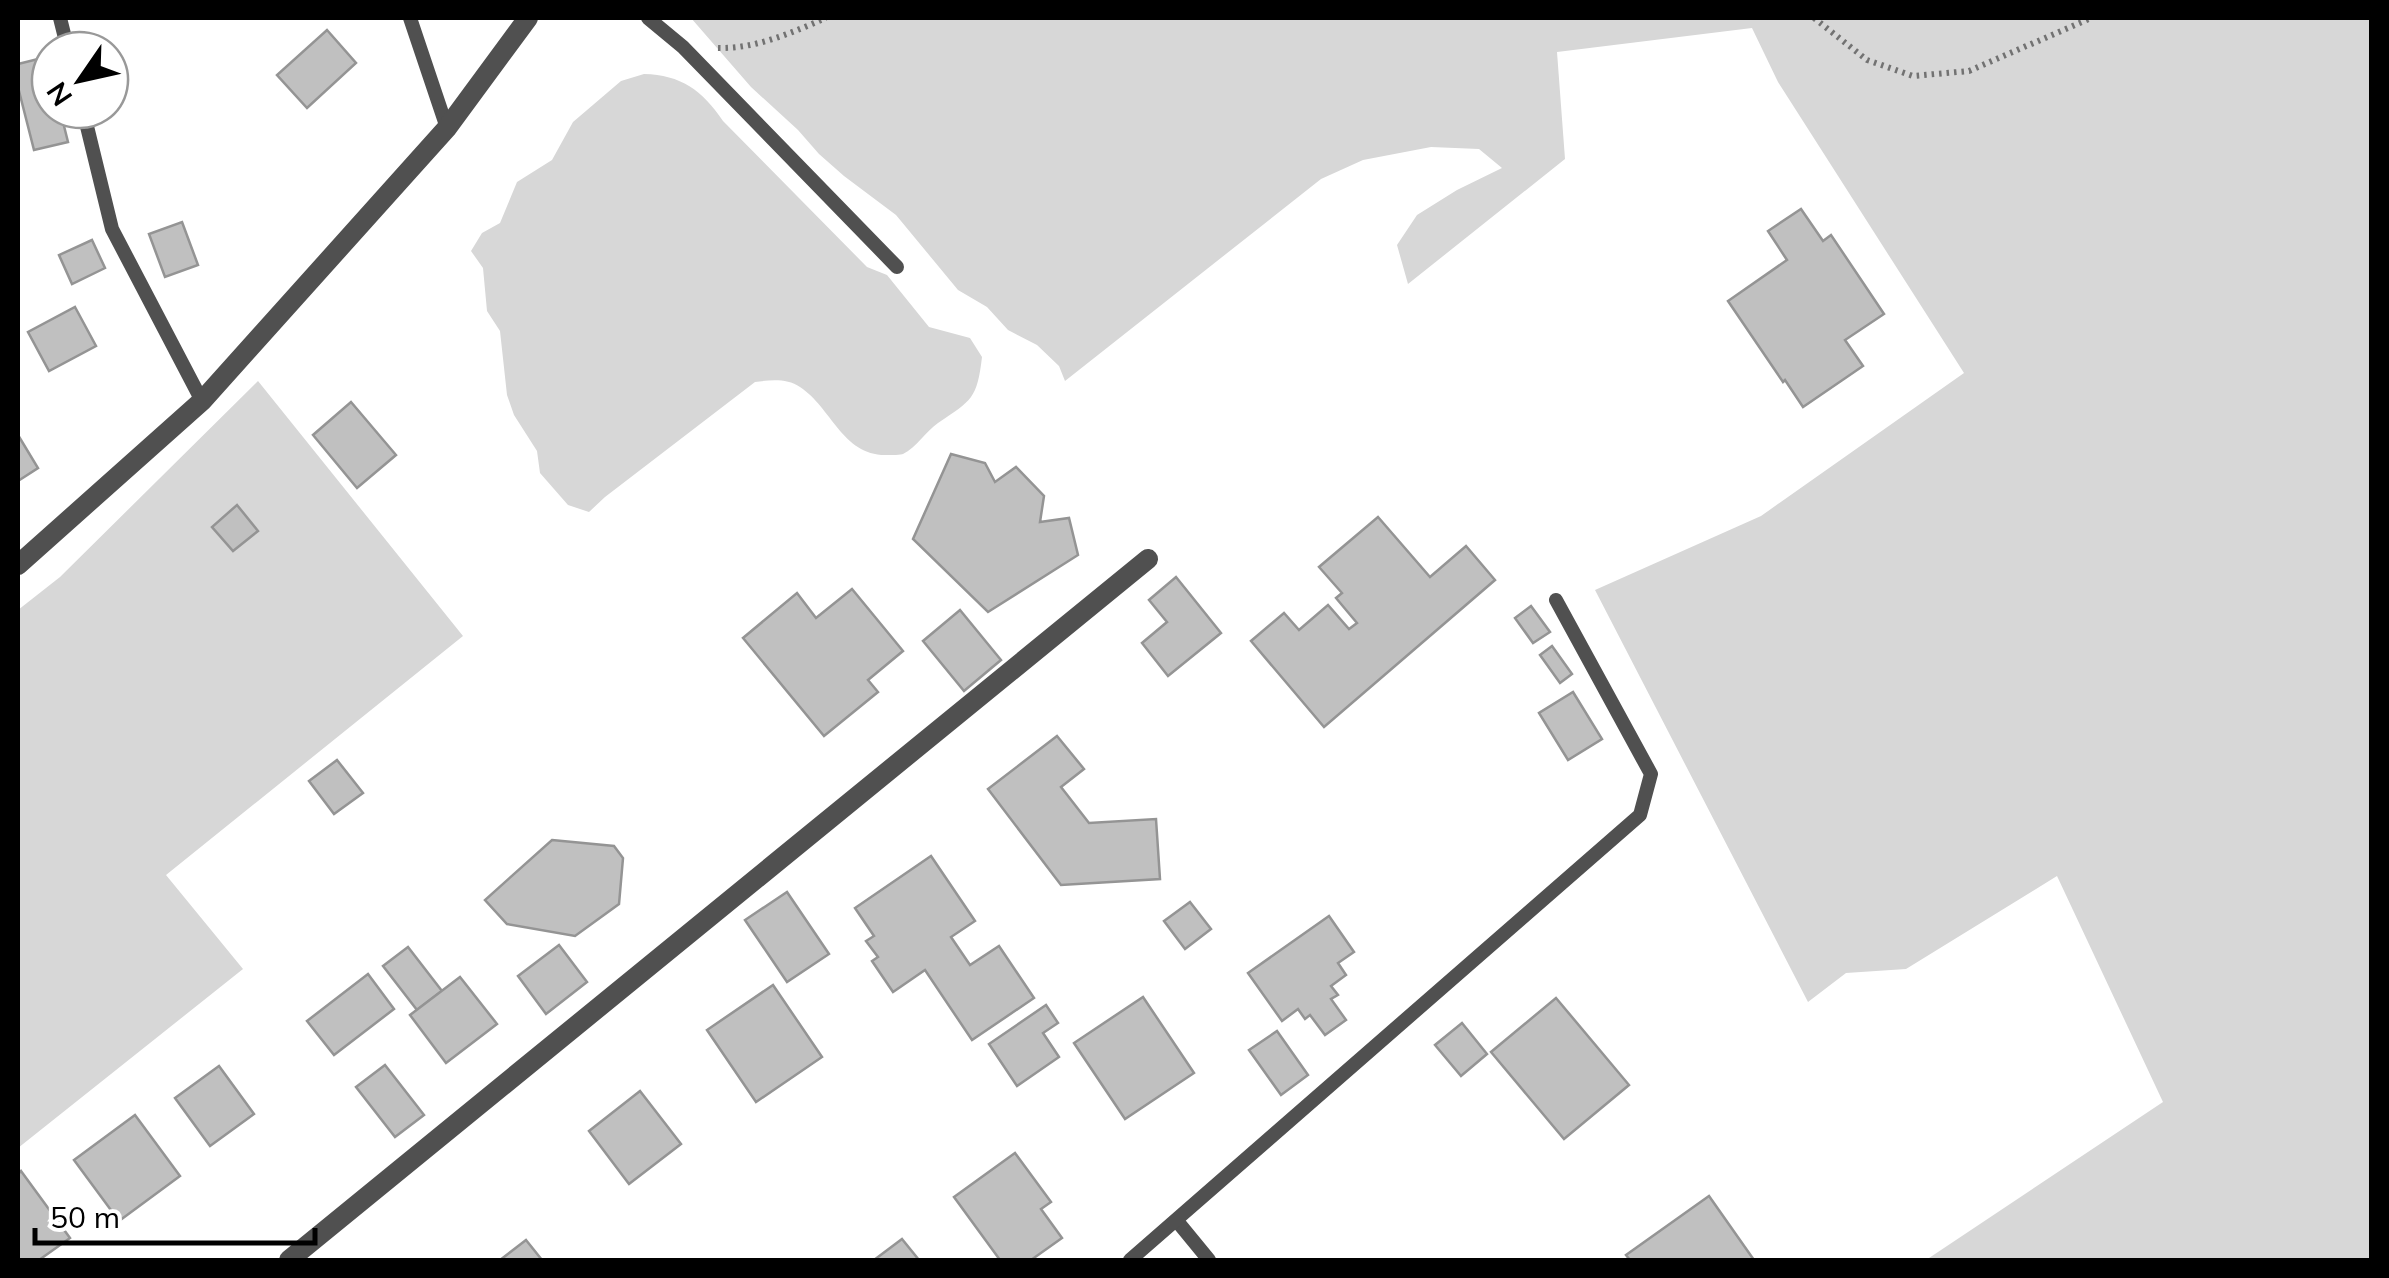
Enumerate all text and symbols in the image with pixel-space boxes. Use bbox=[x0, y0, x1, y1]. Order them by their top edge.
north arrow bbox=[30, 30, 130, 130]
text: N bbox=[38, 76, 79, 113]
scale bar bbox=[35, 1183, 315, 1245]
text: 50 m bbox=[50, 1198, 120, 1236]

